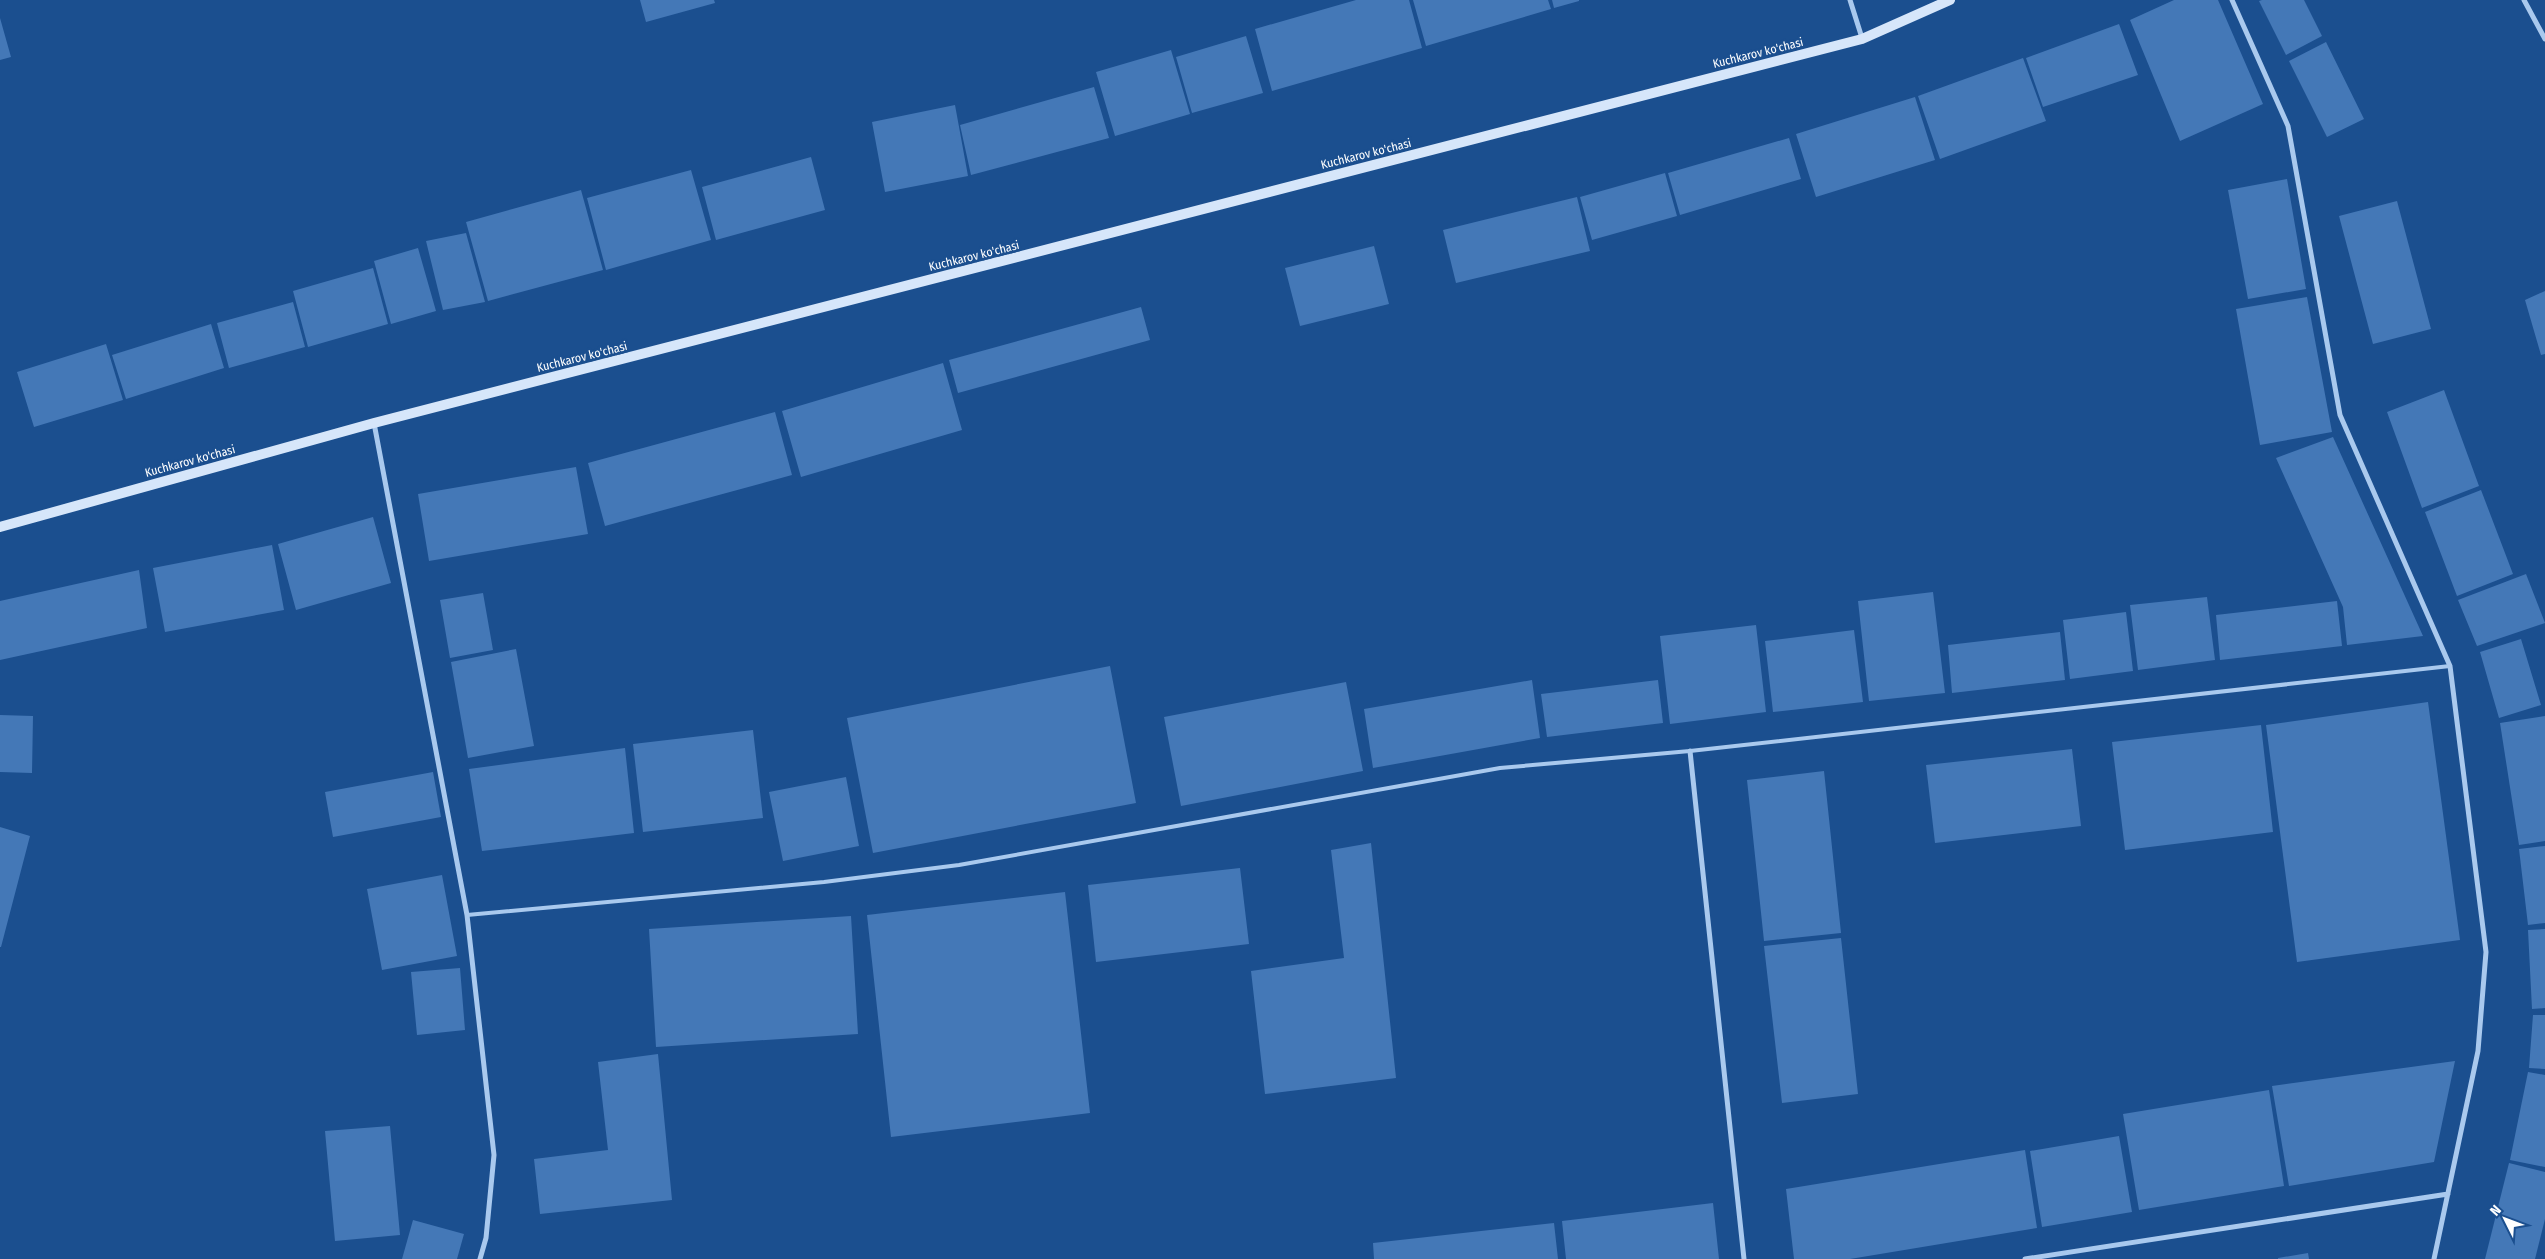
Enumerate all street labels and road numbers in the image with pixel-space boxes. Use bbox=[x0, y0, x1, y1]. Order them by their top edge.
street label: Kuchkarov ko'chasi bbox=[1711, 35, 1805, 71]
street label: Kuchkarov ko'chasi bbox=[1319, 136, 1413, 172]
street label: Kuchkarov ko'chasi bbox=[927, 238, 1021, 274]
street label: Kuchkarov ko'chasi bbox=[535, 339, 629, 375]
street label: Kuchkarov ko'chasi bbox=[143, 442, 237, 480]

